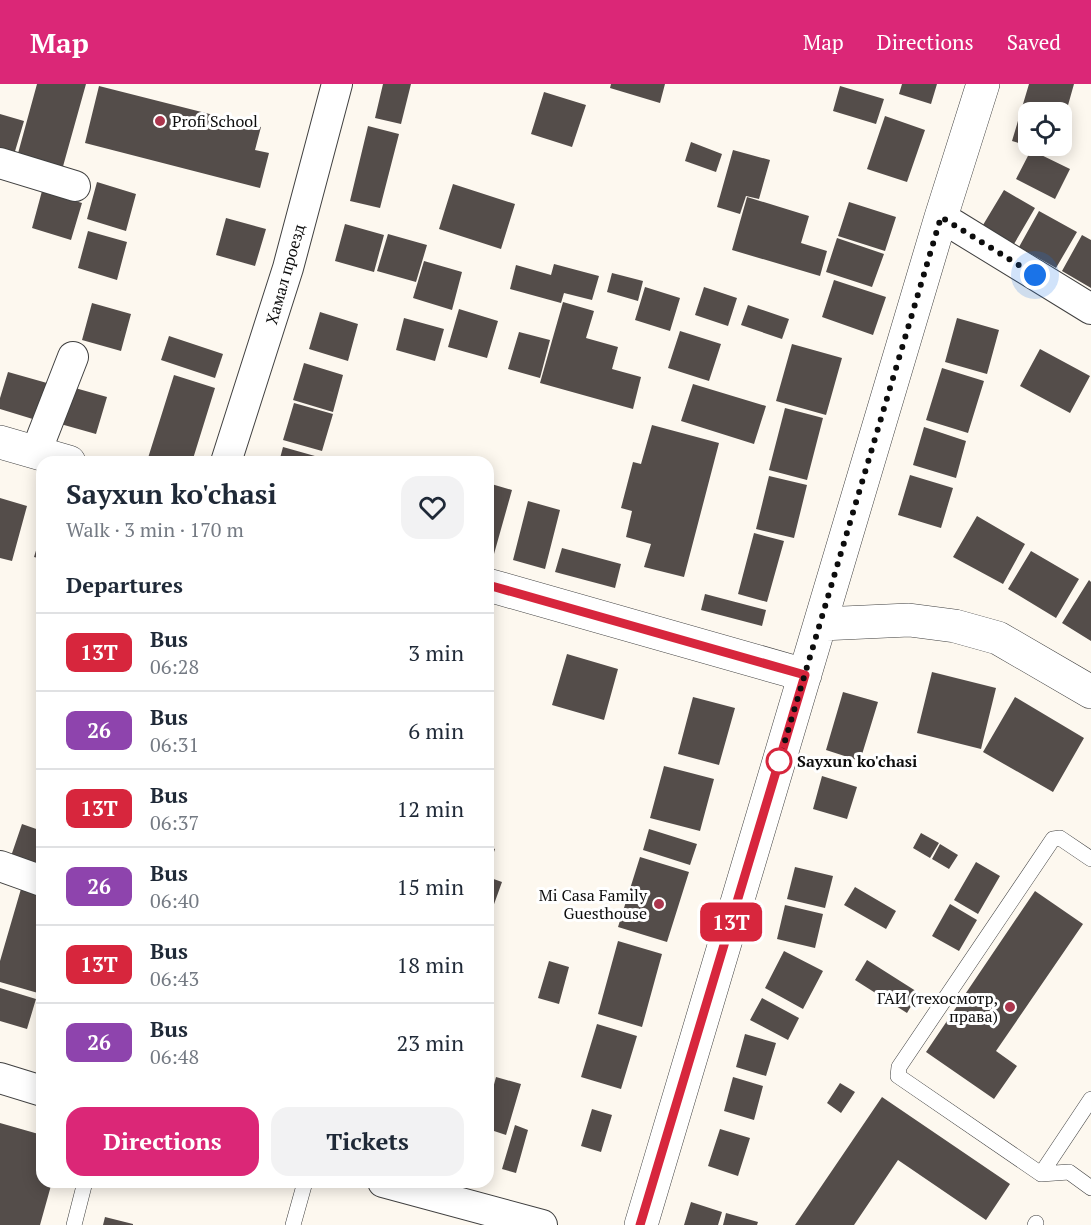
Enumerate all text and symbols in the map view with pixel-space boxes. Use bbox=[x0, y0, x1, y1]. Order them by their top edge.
text: Map bbox=[30, 24, 89, 61]
text: Map bbox=[803, 28, 844, 56]
text: Directions bbox=[877, 28, 974, 56]
text: Saved bbox=[1007, 28, 1061, 56]
map controls bbox=[1018, 102, 1072, 156]
button: locate bbox=[1018, 102, 1072, 156]
place label: Profi School bbox=[172, 110, 258, 132]
marker: Profi School bbox=[153, 114, 167, 128]
street label: Хамал проезд bbox=[260, 221, 310, 327]
your location bbox=[1020, 260, 1050, 290]
text: Sayxun ko'chasi bbox=[66, 475, 277, 512]
button: heart bbox=[401, 476, 464, 539]
text: Walk · 3 min · 170 m bbox=[66, 516, 244, 543]
text: Departures bbox=[66, 570, 183, 599]
text: Bus bbox=[150, 624, 188, 653]
text: 13Т bbox=[80, 638, 118, 666]
text: 3 min bbox=[408, 638, 464, 667]
text: 06:28 bbox=[150, 653, 199, 680]
text: Bus bbox=[150, 702, 188, 731]
text: 26 bbox=[87, 716, 111, 744]
text: 6 min bbox=[408, 716, 464, 745]
text: 06:31 bbox=[150, 731, 199, 758]
marker: Sayxun ko'chasi bbox=[766, 748, 792, 774]
place label: Sayxun ko'chasi bbox=[797, 750, 917, 772]
text: Bus bbox=[150, 780, 188, 809]
text: 13Т bbox=[80, 794, 118, 822]
text: 12 min bbox=[397, 794, 464, 823]
text: 06:37 bbox=[150, 809, 199, 836]
text: Bus bbox=[150, 858, 188, 887]
text: 26 bbox=[87, 872, 111, 900]
text: 15 min bbox=[397, 872, 464, 901]
place label: Mi Casa Family Guesthouse bbox=[539, 884, 648, 924]
text: 06:40 bbox=[150, 887, 199, 914]
marker: Mi Casa Family Guesthouse bbox=[652, 897, 666, 911]
line badge: 13Т bbox=[696, 902, 765, 942]
text: 13Т bbox=[712, 908, 750, 936]
text: Bus bbox=[150, 936, 188, 965]
text: 13Т bbox=[80, 950, 118, 978]
text: 18 min bbox=[397, 950, 464, 979]
text: 06:43 bbox=[150, 965, 199, 992]
place label: ГАИ (техосмотр, права) bbox=[877, 987, 998, 1027]
marker: ГАИ (техосмотр, права) bbox=[1003, 1000, 1017, 1014]
text: Bus bbox=[150, 1014, 188, 1043]
text: 26 bbox=[87, 1028, 111, 1056]
text: 23 min bbox=[397, 1028, 464, 1057]
text: 06:48 bbox=[150, 1043, 199, 1070]
button: Directions bbox=[66, 1107, 259, 1176]
button: Tickets bbox=[271, 1107, 464, 1176]

